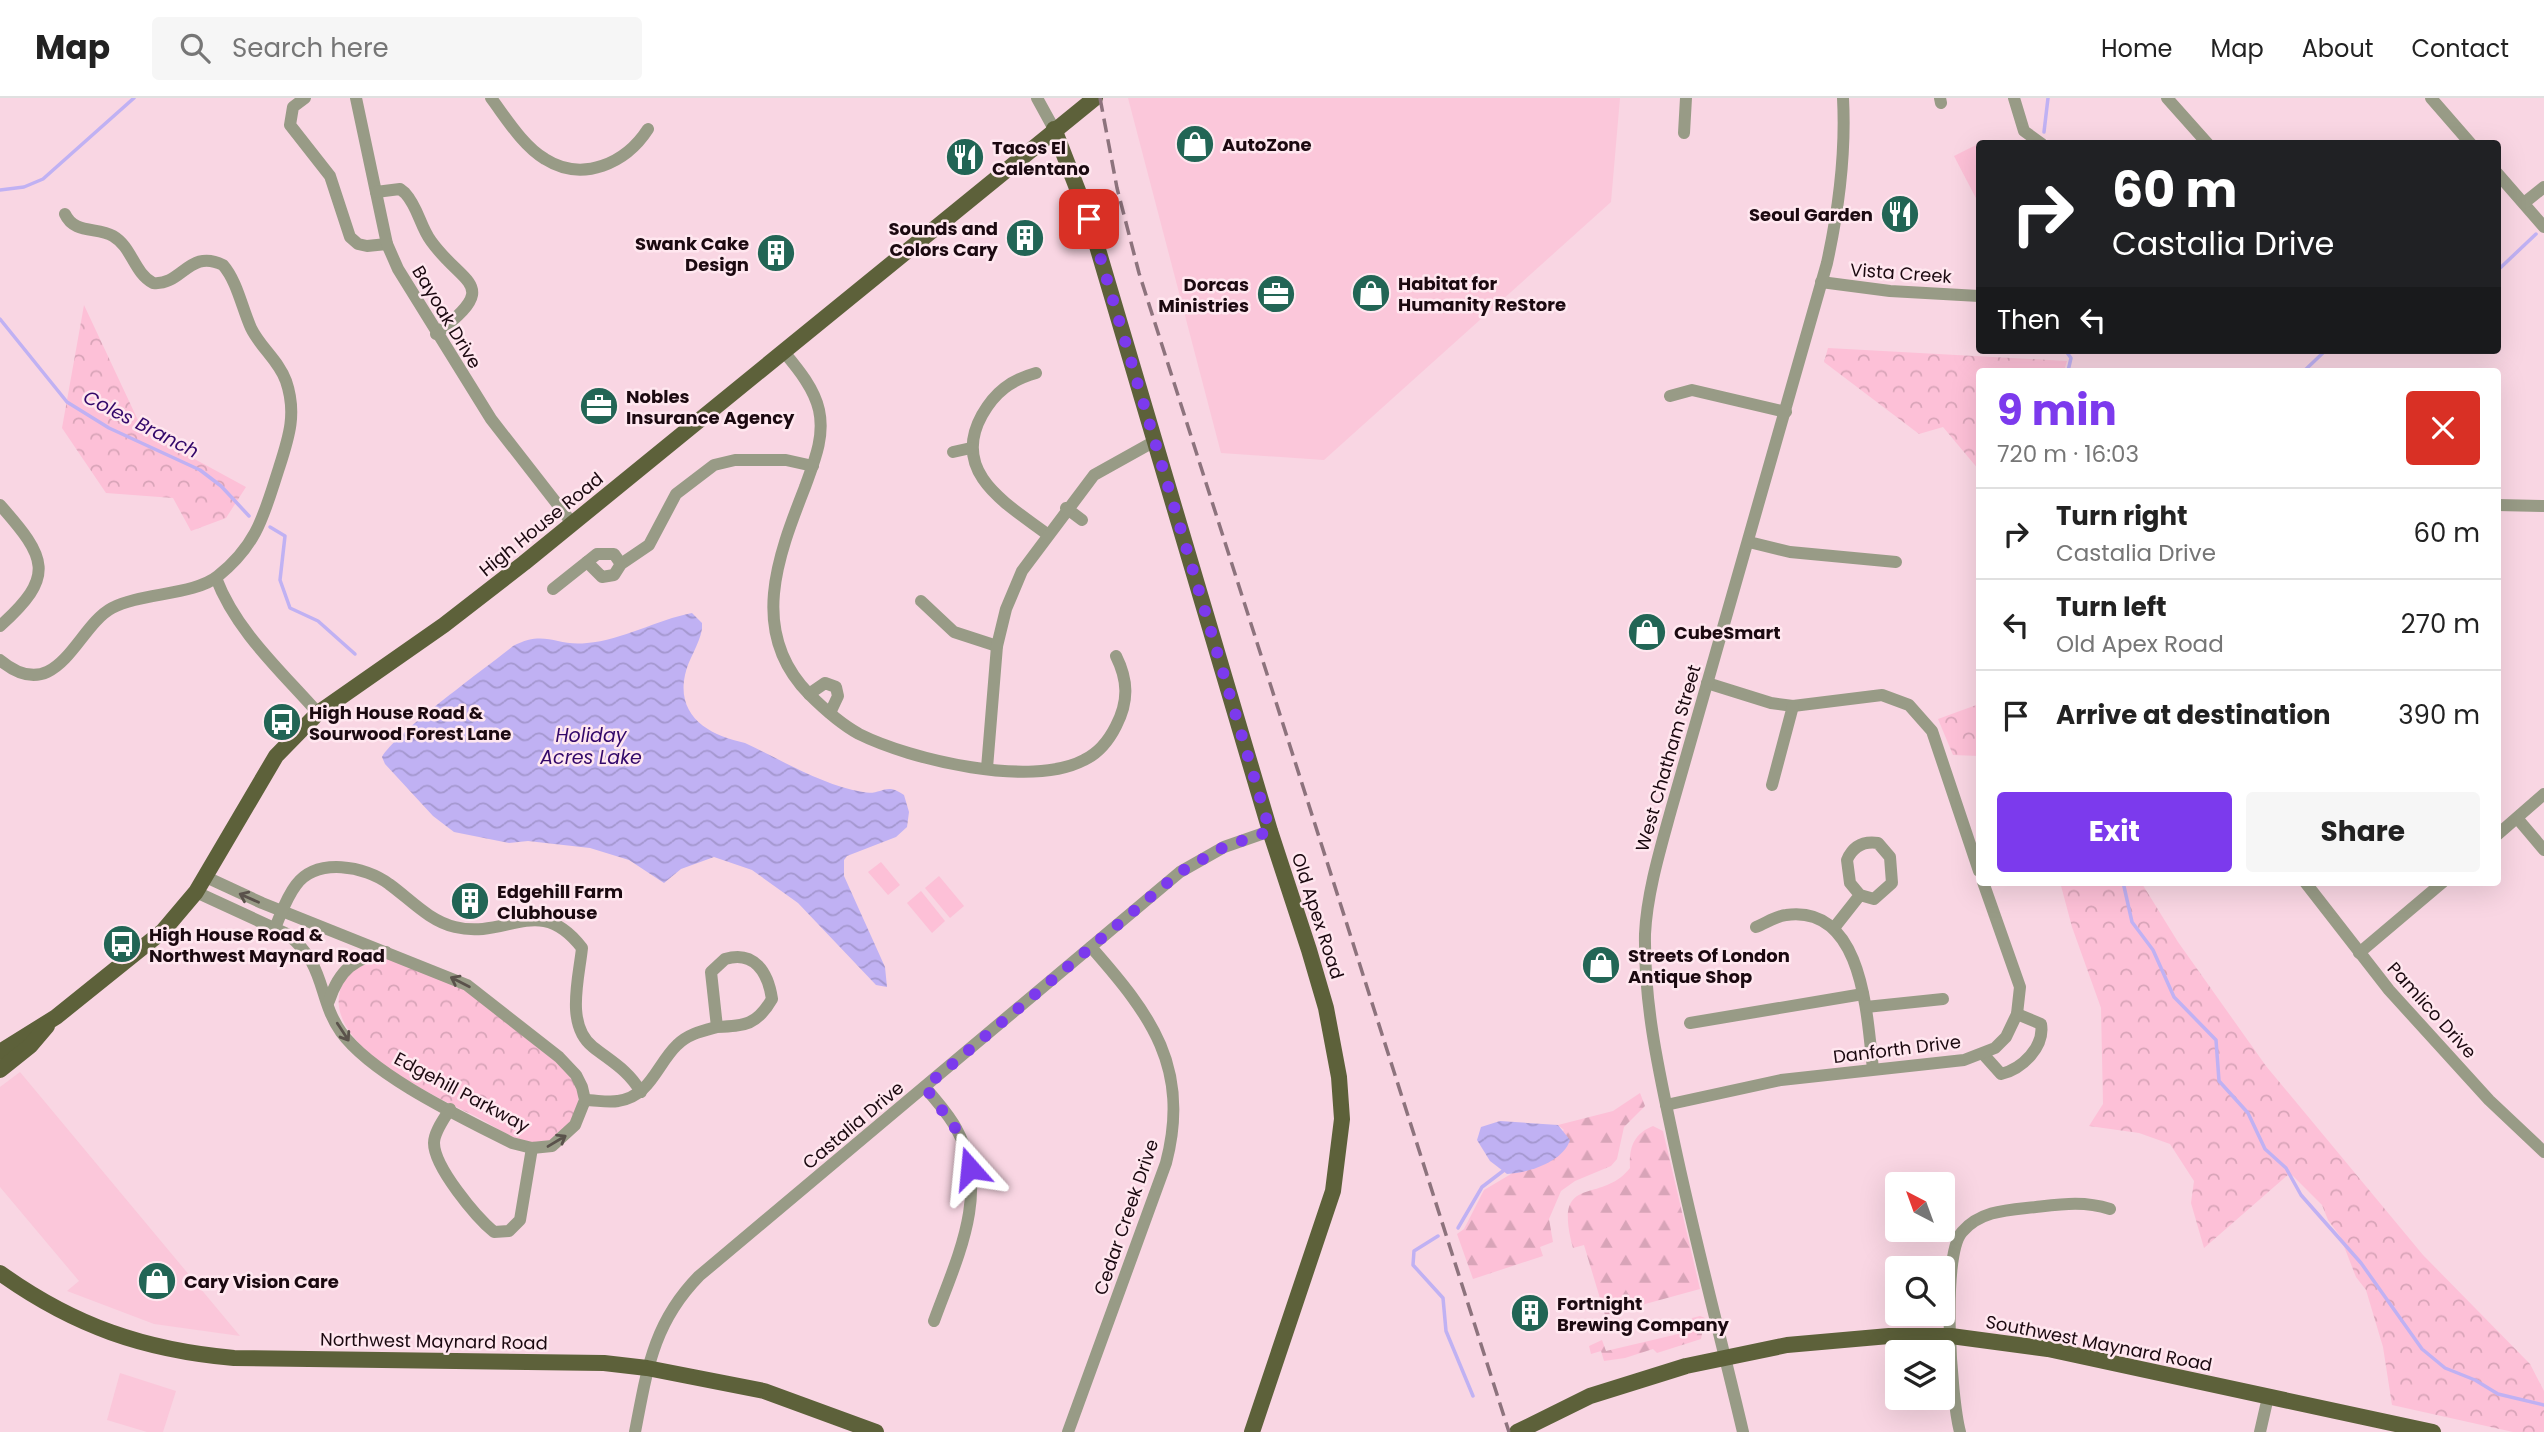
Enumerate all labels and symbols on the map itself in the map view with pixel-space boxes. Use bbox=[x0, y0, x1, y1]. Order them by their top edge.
shop icon: AutoZone bbox=[1174, 123, 1216, 165]
place label: AutoZone bbox=[1222, 132, 1312, 157]
place label: Tacos El Calentano bbox=[992, 135, 1090, 181]
restaurant icon: Tacos El Calentano bbox=[944, 136, 986, 178]
pin bbox=[1059, 189, 1119, 249]
restaurant icon: Seoul Garden bbox=[1879, 193, 1921, 235]
place label: Seoul Garden bbox=[1749, 202, 1873, 227]
place label: Sounds and Colors Cary bbox=[889, 216, 999, 262]
building icon: Sounds and Colors Cary bbox=[1004, 217, 1046, 259]
place label: Swank Cake Design bbox=[635, 231, 749, 277]
building icon: Swank Cake Design bbox=[755, 232, 797, 274]
street label: Vista Creek bbox=[1849, 257, 1953, 289]
street label: Bayoak Drive bbox=[406, 261, 488, 373]
place label: Habitat for Humanity ReStore bbox=[1398, 271, 1566, 317]
place label: Dorcas Ministries bbox=[1158, 272, 1249, 318]
shop icon: Habitat for Humanity ReStore bbox=[1350, 272, 1392, 314]
office icon: Dorcas Ministries bbox=[1255, 273, 1297, 315]
water label: Coles Branch bbox=[79, 383, 203, 465]
place label: Nobles Insurance Agency bbox=[626, 384, 795, 430]
office icon: Nobles Insurance Agency bbox=[578, 385, 620, 427]
street label: High House Road bbox=[474, 466, 608, 582]
shop icon: CubeSmart bbox=[1626, 611, 1668, 653]
place label: CubeSmart bbox=[1674, 620, 1781, 645]
street label: West Chatham Street bbox=[1629, 662, 1707, 854]
place label: High House Road & Sourwood Forest Lane bbox=[309, 700, 511, 746]
bus stop icon: High House Road & Sourwood Forest Lane bbox=[261, 701, 303, 743]
water label: Holiday Acres Lake bbox=[539, 722, 642, 771]
street label: Old Apex Road bbox=[1286, 850, 1350, 982]
place label: Edgehill Farm Clubhouse bbox=[497, 879, 623, 925]
building icon: Edgehill Farm Clubhouse bbox=[449, 880, 491, 922]
one-way arrow bbox=[239, 891, 260, 904]
place label: High House Road & Northwest Maynard Road bbox=[149, 922, 385, 968]
bus stop icon: High House Road & Northwest Maynard Road bbox=[101, 923, 143, 965]
place label: Streets Of London Antique Shop bbox=[1628, 943, 1790, 989]
shop icon: Streets Of London Antique Shop bbox=[1580, 944, 1622, 986]
street label: Pamlico Drive bbox=[2382, 956, 2482, 1064]
one-way arrow bbox=[450, 975, 471, 989]
one-way arrow bbox=[336, 1022, 350, 1041]
street label: Danforth Drive bbox=[1832, 1029, 1962, 1069]
street label: Edgehill Parkway bbox=[390, 1046, 534, 1138]
street label: Castalia Drive bbox=[797, 1075, 909, 1175]
position arrow bbox=[933, 1131, 1007, 1205]
one-way arrow bbox=[547, 1133, 567, 1147]
street label: Cedar Creek Drive bbox=[1088, 1136, 1164, 1298]
north arrow bbox=[1885, 1172, 1955, 1242]
shop icon: Cary Vision Care bbox=[136, 1260, 178, 1302]
place label: Cary Vision Care bbox=[184, 1269, 339, 1294]
place label: Fortnight Brewing Company bbox=[1557, 1291, 1730, 1337]
building icon: Fortnight Brewing Company bbox=[1509, 1292, 1551, 1334]
street label: Southwest Maynard Road bbox=[1984, 1309, 2214, 1377]
street label: Northwest Maynard Road bbox=[320, 1327, 548, 1355]

